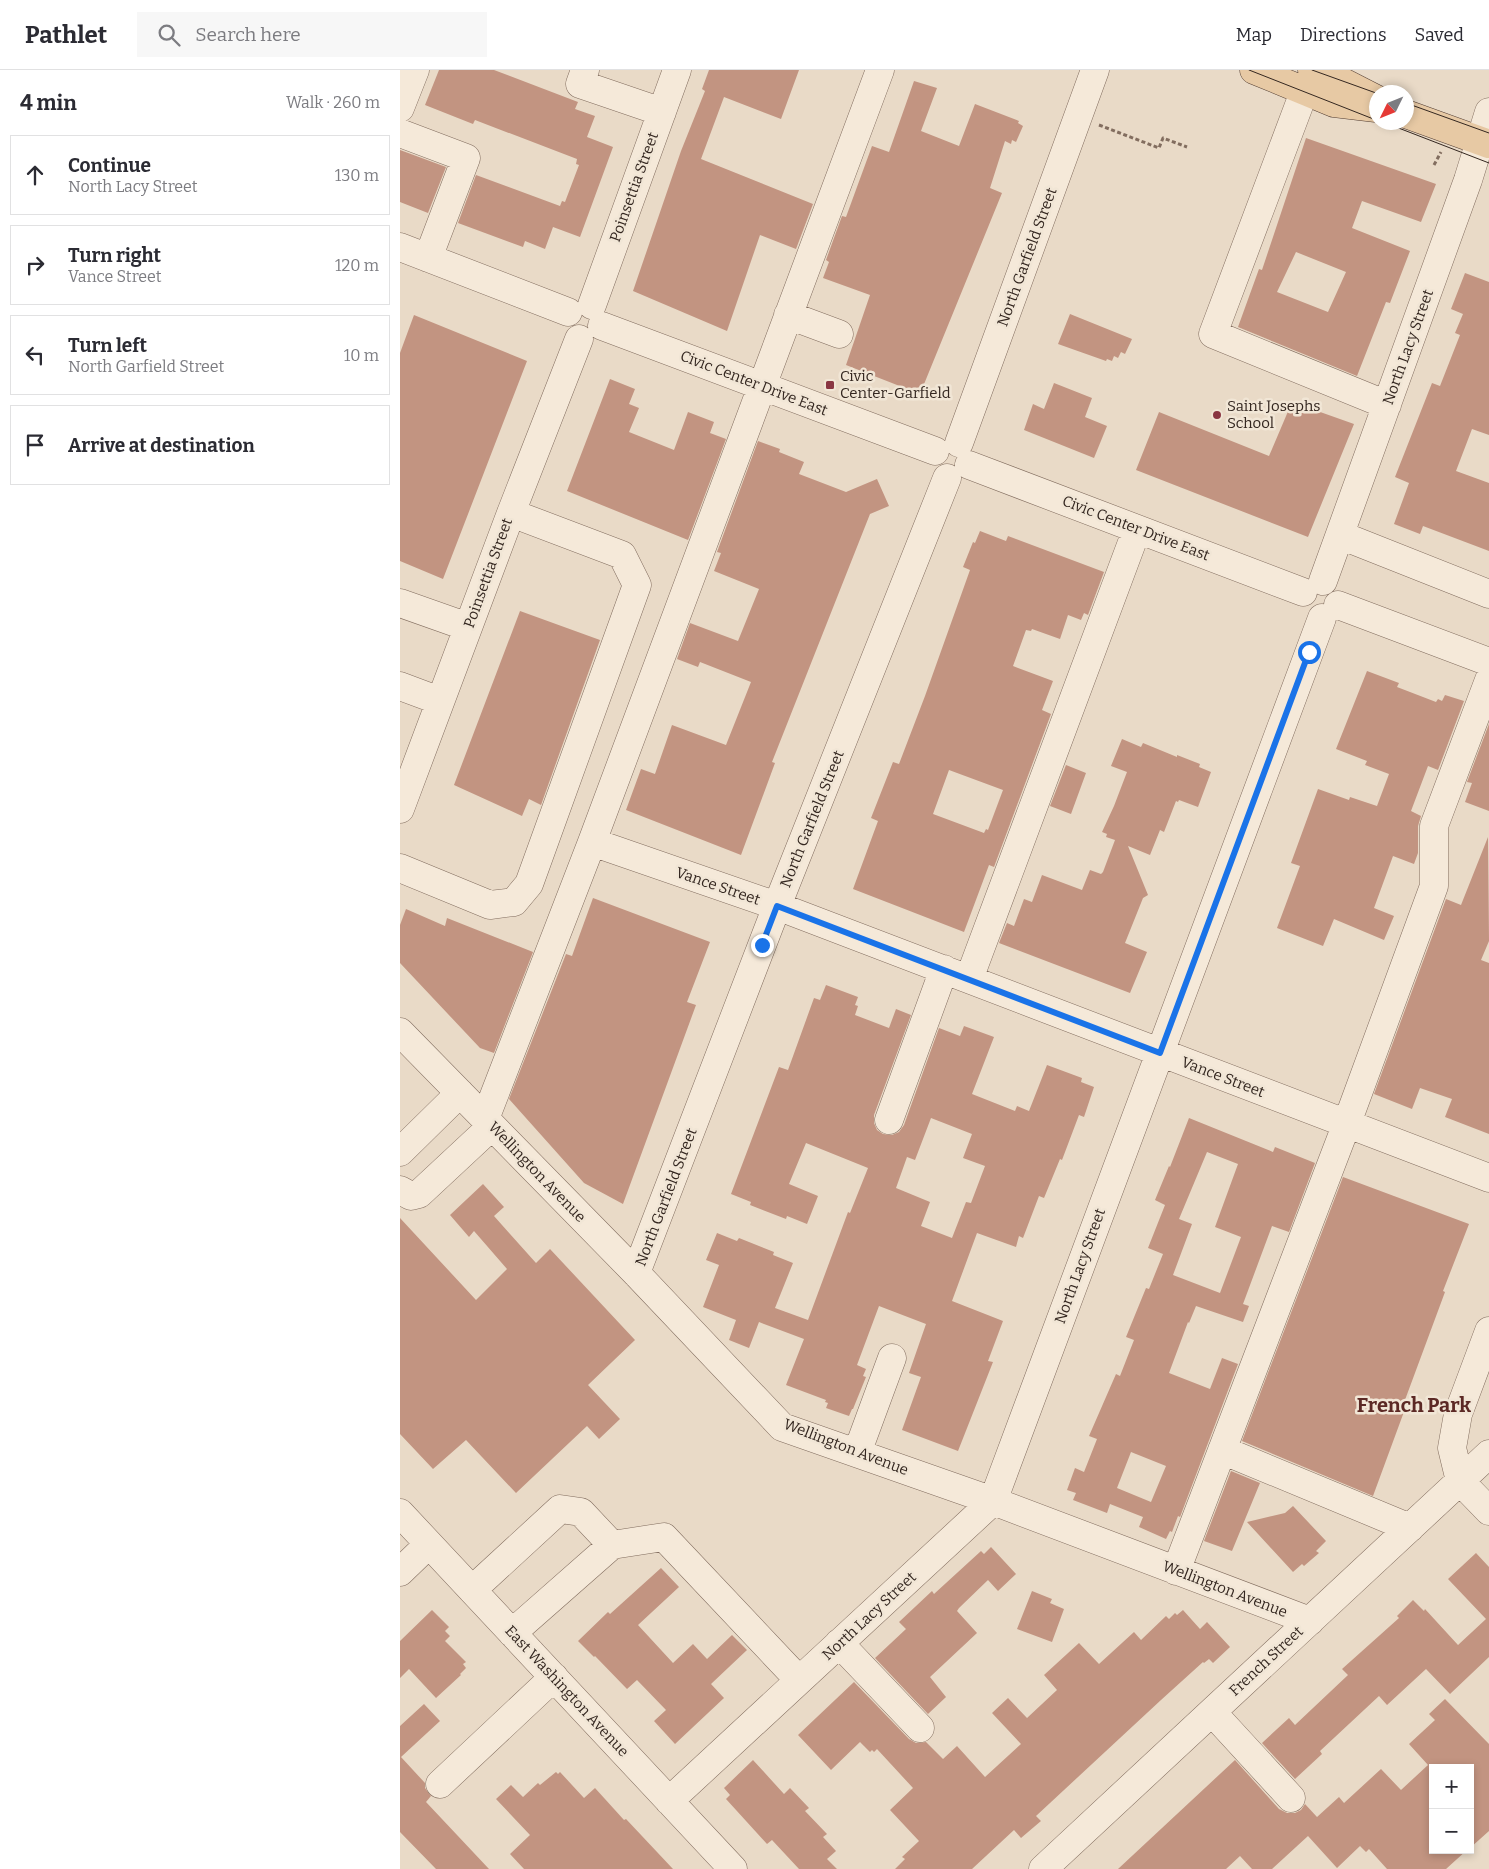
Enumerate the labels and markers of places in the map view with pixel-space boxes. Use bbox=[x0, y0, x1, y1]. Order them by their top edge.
place label: Civic Center-Garfield bbox=[840, 367, 951, 402]
marker: Civic Center-Garfield bbox=[824, 379, 836, 391]
place label: Saint Josephs School bbox=[1227, 397, 1320, 432]
marker: Saint Josephs School bbox=[1211, 409, 1223, 421]

